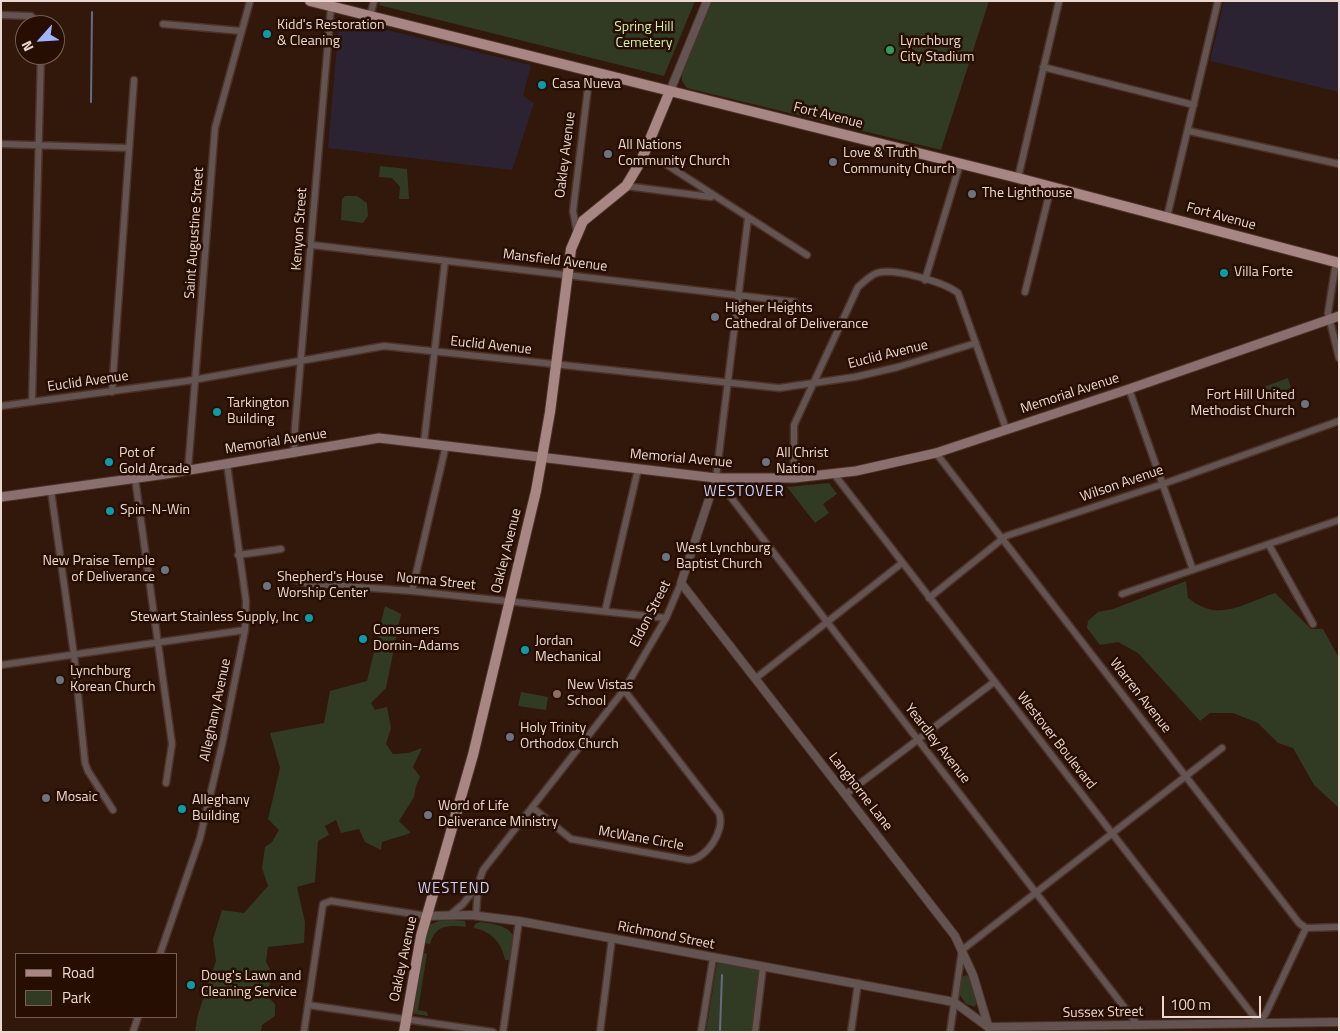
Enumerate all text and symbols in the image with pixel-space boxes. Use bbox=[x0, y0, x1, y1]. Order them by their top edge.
north arrow bbox=[15, 15, 65, 65]
place label: Kidd's Restoration & Cleaning bbox=[277, 18, 384, 50]
park label: Spring Hill Cemetery bbox=[614, 20, 674, 52]
marker: Kidd's Restoration & Cleaning bbox=[261, 28, 273, 40]
place label: Lynchburg City Stadium bbox=[900, 34, 974, 66]
text: N bbox=[15, 37, 39, 55]
marker: Lynchburg City Stadium bbox=[884, 44, 896, 56]
place label: Casa Nueva bbox=[552, 77, 621, 93]
marker: Casa Nueva bbox=[536, 79, 548, 91]
street label: Fort Avenue bbox=[791, 99, 865, 133]
street label: Oakley Avenue bbox=[552, 111, 580, 199]
place label: All Nations Community Church bbox=[618, 138, 730, 170]
place label: Love & Truth Community Church bbox=[843, 146, 955, 178]
marker: All Nations Community Church bbox=[602, 148, 614, 160]
marker: Love & Truth Community Church bbox=[827, 156, 839, 168]
street label: Saint Augustine Street bbox=[182, 167, 208, 299]
place label: The Lighthouse bbox=[982, 186, 1072, 202]
street label: Kenyon Street bbox=[289, 187, 311, 271]
marker: The Lighthouse bbox=[966, 188, 978, 200]
street label: Fort Avenue bbox=[1184, 200, 1258, 234]
street label: Mansfield Avenue bbox=[502, 246, 608, 276]
place label: Villa Forte bbox=[1234, 265, 1293, 281]
marker: Villa Forte bbox=[1218, 267, 1230, 279]
place label: Higher Heights Cathedral of Deliverance bbox=[725, 301, 868, 334]
marker: Higher Heights Cathedral of Deliverance bbox=[709, 311, 721, 323]
street label: Euclid Avenue bbox=[449, 333, 533, 359]
street label: Euclid Avenue bbox=[846, 337, 930, 373]
street label: Euclid Avenue bbox=[46, 368, 130, 396]
street label: Memorial Avenue bbox=[1018, 370, 1122, 418]
place label: Fort Hill United Methodist Church bbox=[1191, 388, 1295, 421]
place label: Tarkington Building bbox=[227, 396, 289, 428]
marker: Fort Hill United Methodist Church bbox=[1299, 398, 1311, 410]
marker: Tarkington Building bbox=[211, 406, 223, 418]
street label: Memorial Avenue bbox=[224, 426, 328, 458]
place label: Pot of Gold Arcade bbox=[119, 446, 189, 478]
street label: Memorial Avenue bbox=[629, 446, 733, 472]
place label: All Christ Nation bbox=[776, 446, 828, 478]
marker: Pot of Gold Arcade bbox=[103, 456, 115, 468]
marker: All Christ Nation bbox=[760, 456, 772, 468]
street label: Wilson Avenue bbox=[1078, 462, 1166, 506]
district label: WESTOVER bbox=[702, 483, 786, 501]
place label: Spin-N-Win bbox=[120, 503, 190, 519]
marker: Spin-N-Win bbox=[104, 505, 116, 517]
street label: Oakley Avenue bbox=[488, 507, 526, 595]
place label: West Lynchburg Baptist Church bbox=[676, 541, 770, 574]
marker: West Lynchburg Baptist Church bbox=[660, 551, 672, 563]
place label: New Praise Temple of Deliverance bbox=[42, 554, 155, 586]
marker: New Praise Temple of Deliverance bbox=[159, 564, 171, 576]
street label: Norma Street bbox=[396, 569, 476, 595]
place label: Shepherd's House Worship Center bbox=[277, 570, 383, 602]
street label: Eldon Street bbox=[627, 578, 675, 650]
marker: Shepherd's House Worship Center bbox=[261, 580, 273, 592]
place label: Stewart Stainless Supply, Inc bbox=[130, 610, 299, 626]
marker: Stewart Stainless Supply, Inc bbox=[303, 612, 315, 624]
place label: Consumers Dornin-Adams bbox=[373, 623, 459, 656]
marker: Consumers Dornin-Adams bbox=[357, 633, 369, 645]
place label: Jordan Mechanical bbox=[535, 634, 601, 666]
marker: Jordan Mechanical bbox=[519, 644, 531, 656]
street label: Warren Avenue bbox=[1106, 655, 1174, 737]
street label: Alleghany Avenue bbox=[197, 657, 235, 763]
place label: Lynchburg Korean Church bbox=[70, 664, 155, 696]
marker: Lynchburg Korean Church bbox=[54, 674, 66, 686]
place label: New Vistas School bbox=[567, 678, 633, 710]
marker: New Vistas School bbox=[551, 688, 563, 700]
street label: Westover Boulevard bbox=[1013, 689, 1099, 793]
street label: Yeardley Avenue bbox=[901, 701, 973, 787]
place label: Holy Trinity Orthodox Church bbox=[520, 721, 619, 754]
marker: Holy Trinity Orthodox Church bbox=[504, 731, 516, 743]
street label: Langhorne Lane bbox=[824, 750, 896, 834]
place label: Mosaic bbox=[56, 790, 98, 806]
marker: Mosaic bbox=[40, 792, 52, 804]
place label: Alleghany Building bbox=[192, 793, 250, 826]
place label: Word of Life Deliverance Ministry bbox=[438, 799, 558, 832]
marker: Alleghany Building bbox=[176, 803, 188, 815]
marker: Word of Life Deliverance Ministry bbox=[422, 809, 434, 821]
street label: McWane Circle bbox=[597, 823, 685, 855]
district label: WESTEND bbox=[417, 880, 491, 898]
street label: Oakley Avenue bbox=[387, 915, 421, 1003]
street label: Richmond Street bbox=[616, 918, 716, 954]
legend bbox=[15, 953, 178, 1018]
text: Road bbox=[62, 961, 94, 984]
place label: Doug's Lawn and Cleaning Service bbox=[201, 969, 301, 1002]
marker: Doug's Lawn and Cleaning Service bbox=[185, 979, 197, 991]
text: Park bbox=[62, 986, 91, 1009]
scale bar bbox=[1165, 986, 1264, 1018]
text: 100 m bbox=[1170, 993, 1211, 1016]
street label: Sussex Street bbox=[1063, 1004, 1143, 1022]

